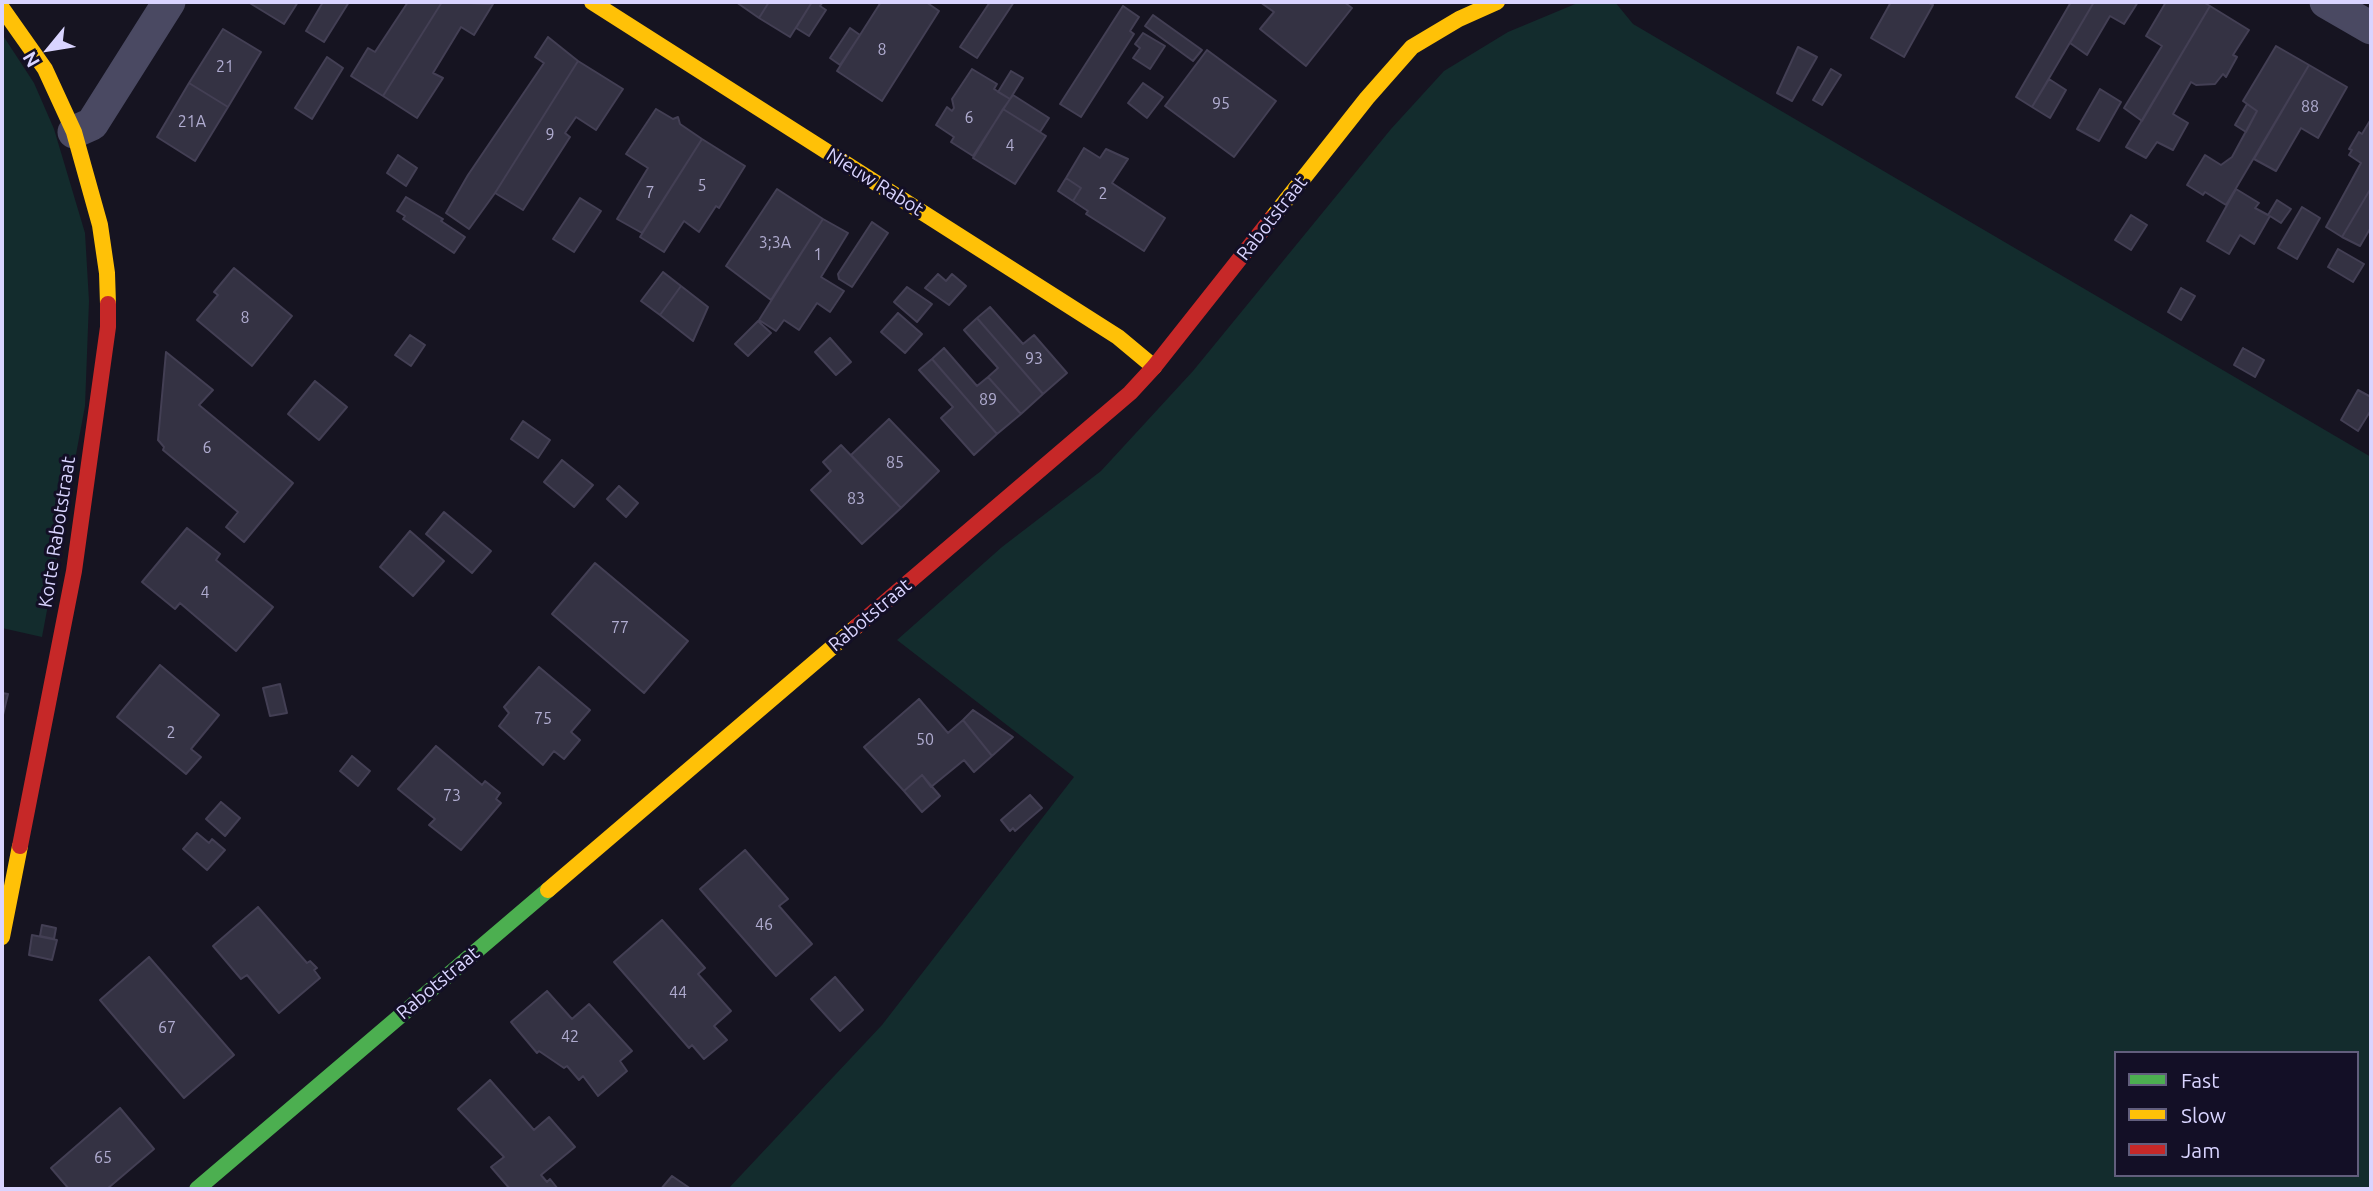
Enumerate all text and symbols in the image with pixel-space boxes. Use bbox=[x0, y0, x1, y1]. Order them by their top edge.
north arrow bbox=[14, 14, 84, 84]
house number: 8 bbox=[877, 40, 887, 60]
text: N bbox=[18, 48, 44, 71]
house number: 21 bbox=[216, 57, 234, 77]
house number: 95 bbox=[1212, 94, 1230, 114]
house number: 88 bbox=[2301, 97, 2319, 117]
house number: 6 bbox=[964, 108, 974, 128]
house number: 21A bbox=[178, 112, 206, 132]
house number: 9 bbox=[545, 125, 555, 145]
house number: 4 bbox=[1005, 136, 1015, 156]
street label: Nieuw Rabot bbox=[822, 143, 928, 221]
street label: Rabotstraat bbox=[1232, 171, 1312, 265]
house number: 5 bbox=[697, 176, 707, 196]
house number: 7 bbox=[645, 183, 655, 203]
house number: 2 bbox=[1098, 184, 1108, 204]
house number: 3;3A bbox=[759, 233, 791, 253]
house number: 1 bbox=[813, 245, 823, 265]
house number: 8 bbox=[240, 308, 250, 328]
house number: 93 bbox=[1025, 349, 1043, 369]
house number: 89 bbox=[979, 390, 997, 410]
house number: 6 bbox=[202, 438, 212, 458]
house number: 85 bbox=[886, 453, 904, 473]
street label: Korte Rabotstraat bbox=[34, 455, 80, 609]
house number: 83 bbox=[847, 489, 865, 509]
street label: Rabotstraat bbox=[824, 574, 916, 656]
house number: 4 bbox=[200, 583, 210, 603]
house number: 77 bbox=[611, 618, 629, 638]
house number: 75 bbox=[534, 709, 552, 729]
house number: 2 bbox=[166, 723, 176, 743]
house number: 50 bbox=[916, 730, 934, 750]
house number: 73 bbox=[443, 786, 461, 806]
house number: 46 bbox=[755, 915, 773, 935]
street label: Rabotstraat bbox=[392, 942, 484, 1024]
house number: 44 bbox=[669, 983, 687, 1003]
house number: 67 bbox=[158, 1018, 176, 1038]
house number: 42 bbox=[561, 1027, 579, 1047]
legend bbox=[2114, 1051, 2359, 1177]
text: Fast bbox=[2181, 1068, 2219, 1092]
text: Slow bbox=[2181, 1103, 2226, 1127]
text: Jam bbox=[2181, 1138, 2220, 1162]
house number: 65 bbox=[94, 1148, 112, 1168]

